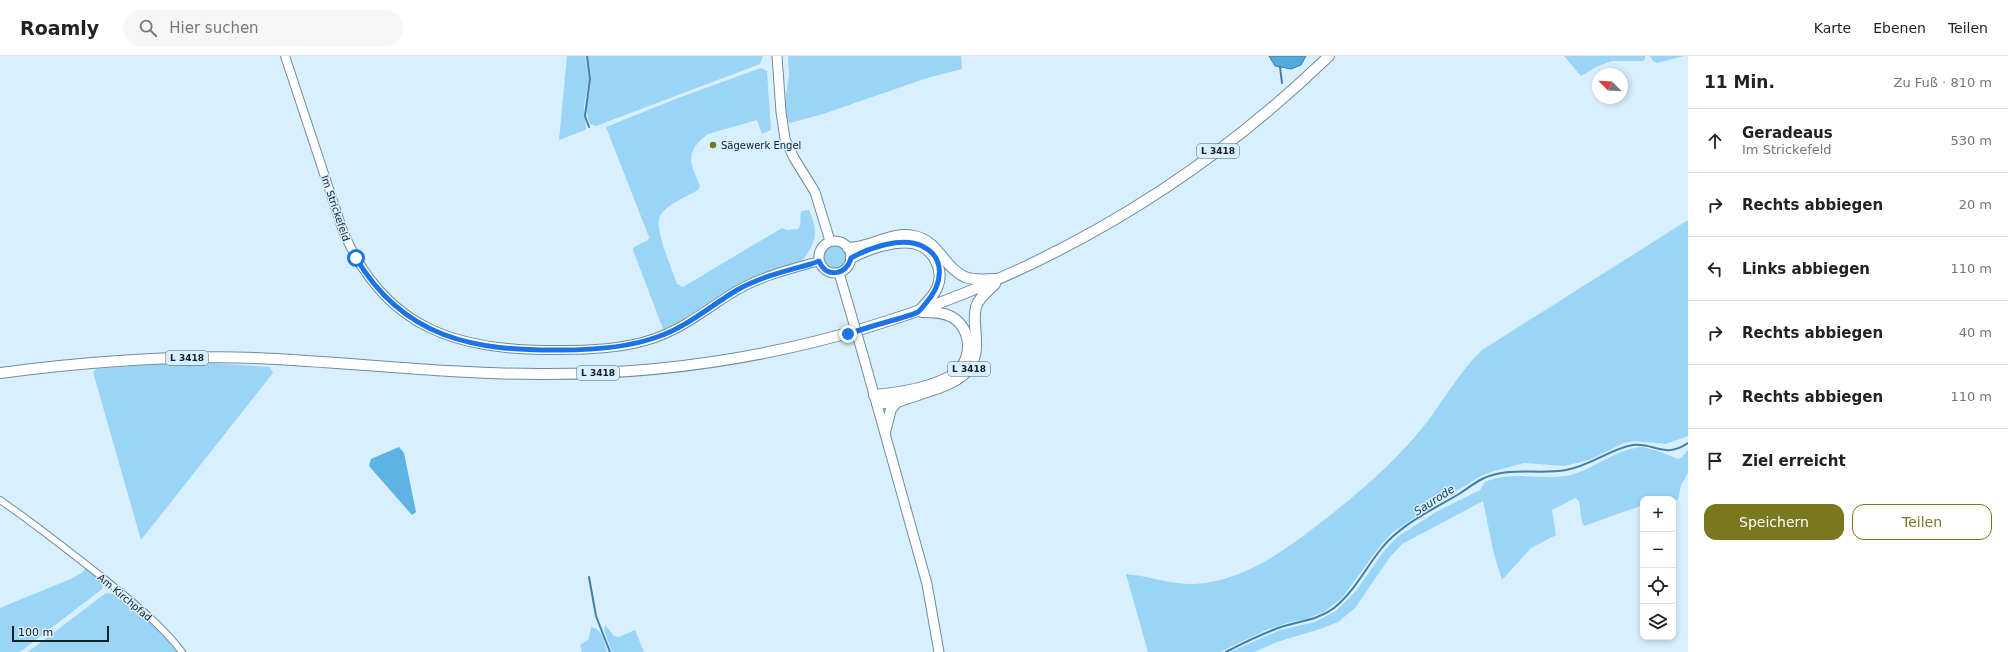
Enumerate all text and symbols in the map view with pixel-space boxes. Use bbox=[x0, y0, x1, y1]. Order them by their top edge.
search box bbox=[123, 10, 403, 46]
text: Roamly bbox=[20, 17, 99, 39]
icon: search bbox=[137, 17, 159, 39]
text: Hier suchen bbox=[169, 19, 259, 37]
text: Karte bbox=[1814, 20, 1851, 36]
text: Ebenen bbox=[1873, 20, 1926, 36]
text: Teilen bbox=[1948, 20, 1988, 36]
north arrow bbox=[1592, 68, 1628, 104]
text: 11 Min. bbox=[1704, 72, 1775, 92]
text: Zu Fuß · 810 m bbox=[1894, 75, 1992, 90]
text: Geradeaus bbox=[1742, 124, 1833, 142]
icon: ahead bbox=[1704, 130, 1726, 152]
text: 530 m bbox=[1950, 133, 1992, 148]
marker: Sägewerk Engel bbox=[708, 140, 718, 150]
place label: Sägewerk Engel bbox=[721, 140, 801, 151]
text: Im Strickefeld bbox=[1742, 142, 1832, 157]
road number: L 3418 bbox=[1197, 144, 1239, 158]
street label: Im Strickefeld bbox=[319, 174, 352, 243]
icon: right bbox=[1704, 194, 1726, 216]
text: Rechts abbiegen bbox=[1742, 196, 1883, 214]
text: 20 m bbox=[1959, 197, 1992, 212]
route start bbox=[347, 249, 365, 267]
icon: left bbox=[1704, 258, 1726, 280]
text: Links abbiegen bbox=[1742, 260, 1870, 278]
text: 110 m bbox=[1950, 261, 1992, 276]
icon: right bbox=[1704, 322, 1726, 344]
text: Rechts abbiegen bbox=[1742, 324, 1883, 342]
route end bbox=[839, 325, 857, 343]
text: 40 m bbox=[1959, 325, 1992, 340]
road number: L 3418 bbox=[166, 351, 208, 365]
road number: L 3418 bbox=[948, 362, 990, 376]
road number: L 3418 bbox=[577, 366, 619, 380]
icon: right bbox=[1704, 386, 1726, 408]
text: Rechts abbiegen bbox=[1742, 388, 1883, 406]
text: 110 m bbox=[1950, 389, 1992, 404]
icon: arrive bbox=[1704, 450, 1726, 472]
text: Ziel erreicht bbox=[1742, 452, 1846, 470]
water label: Saurode bbox=[1412, 482, 1457, 518]
map controls bbox=[1640, 496, 1676, 640]
button: + bbox=[1640, 496, 1676, 532]
button: Speichern bbox=[1704, 504, 1844, 540]
button: Teilen bbox=[1852, 504, 1992, 540]
button: − bbox=[1640, 532, 1676, 568]
button: locate bbox=[1640, 568, 1676, 604]
street label: Am Kirchpfad bbox=[95, 572, 154, 623]
button: layers bbox=[1640, 604, 1676, 640]
scale bar bbox=[12, 624, 109, 643]
text: 100 m bbox=[18, 626, 53, 639]

